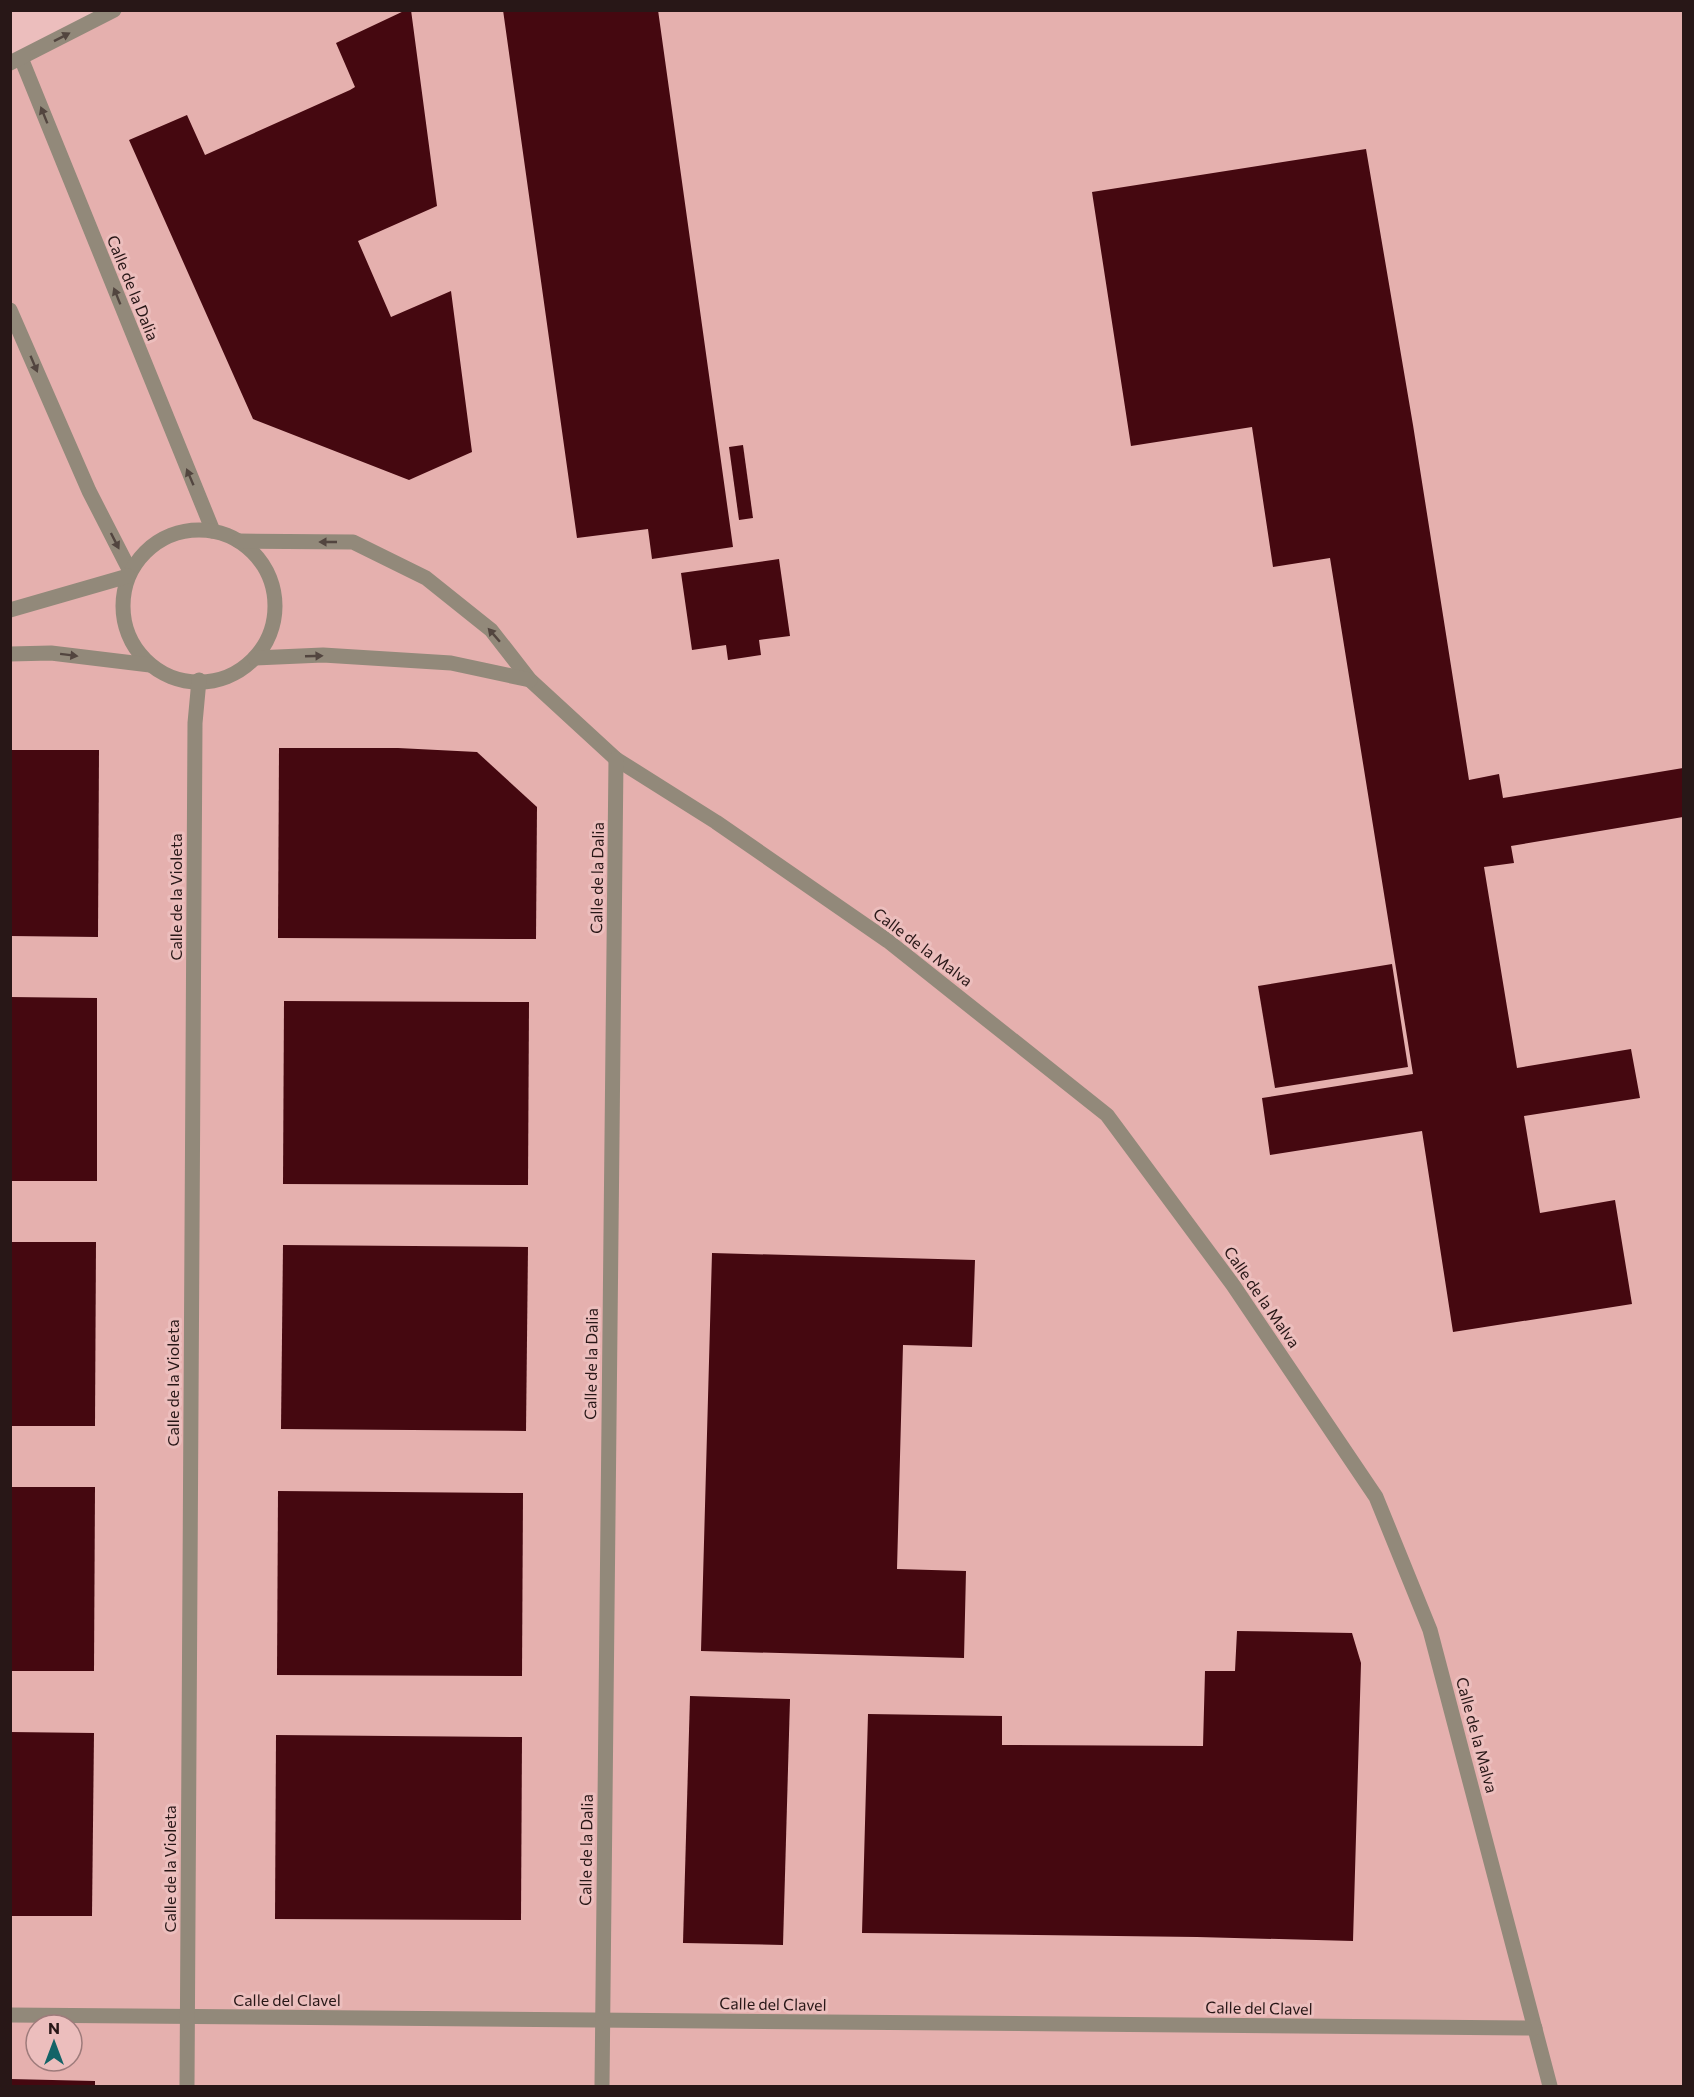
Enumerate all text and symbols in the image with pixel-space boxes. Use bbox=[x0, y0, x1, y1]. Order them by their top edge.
one-way arrow bbox=[53, 32, 71, 42]
one-way arrow bbox=[39, 106, 49, 124]
street label: Calle de la Dalia bbox=[104, 232, 163, 343]
one-way arrow bbox=[112, 287, 122, 305]
one-way arrow bbox=[29, 355, 39, 373]
one-way arrow bbox=[184, 468, 194, 486]
one-way arrow bbox=[110, 533, 120, 550]
one-way arrow bbox=[319, 537, 338, 546]
one-way arrow bbox=[488, 628, 501, 643]
one-way arrow bbox=[59, 650, 78, 660]
one-way arrow bbox=[304, 651, 323, 660]
street label: Calle de la Dalia bbox=[586, 822, 607, 934]
street label: Calle de la Violeta bbox=[166, 833, 185, 961]
street label: Calle de la Malva bbox=[870, 903, 977, 990]
street label: Calle de la Malva bbox=[1220, 1242, 1304, 1351]
street label: Calle de la Dalia bbox=[580, 1308, 601, 1420]
street label: Calle de la Violeta bbox=[163, 1319, 182, 1447]
street label: Calle de la Malva bbox=[1453, 1675, 1502, 1795]
street label: Calle de la Dalia bbox=[575, 1794, 596, 1906]
street label: Calle de la Violeta bbox=[160, 1805, 179, 1933]
street label: Calle del Clavel bbox=[233, 1990, 341, 2009]
street label: Calle del Clavel bbox=[719, 1993, 827, 2014]
street label: Calle del Clavel bbox=[1205, 1997, 1313, 2018]
north arrow bbox=[24, 2013, 84, 2073]
text: N bbox=[48, 2018, 60, 2037]

